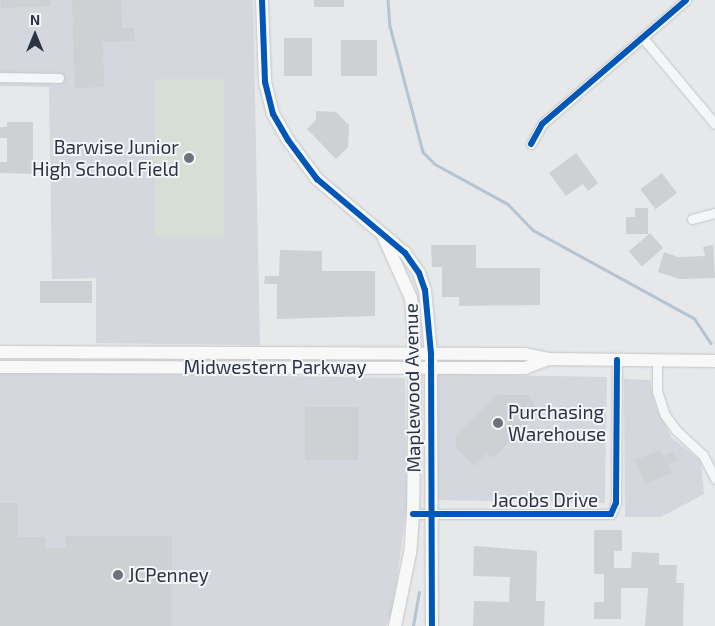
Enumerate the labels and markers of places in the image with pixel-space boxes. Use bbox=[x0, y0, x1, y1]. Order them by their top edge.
place label: Barwise Junior High School Field bbox=[32, 136, 179, 180]
marker: Barwise Junior High School Field bbox=[183, 152, 195, 164]
place label: Purchasing Warehouse bbox=[508, 401, 606, 445]
marker: Purchasing Warehouse bbox=[492, 417, 504, 429]
place label: JCPenney bbox=[128, 564, 209, 586]
marker: JCPenney bbox=[112, 569, 124, 581]

